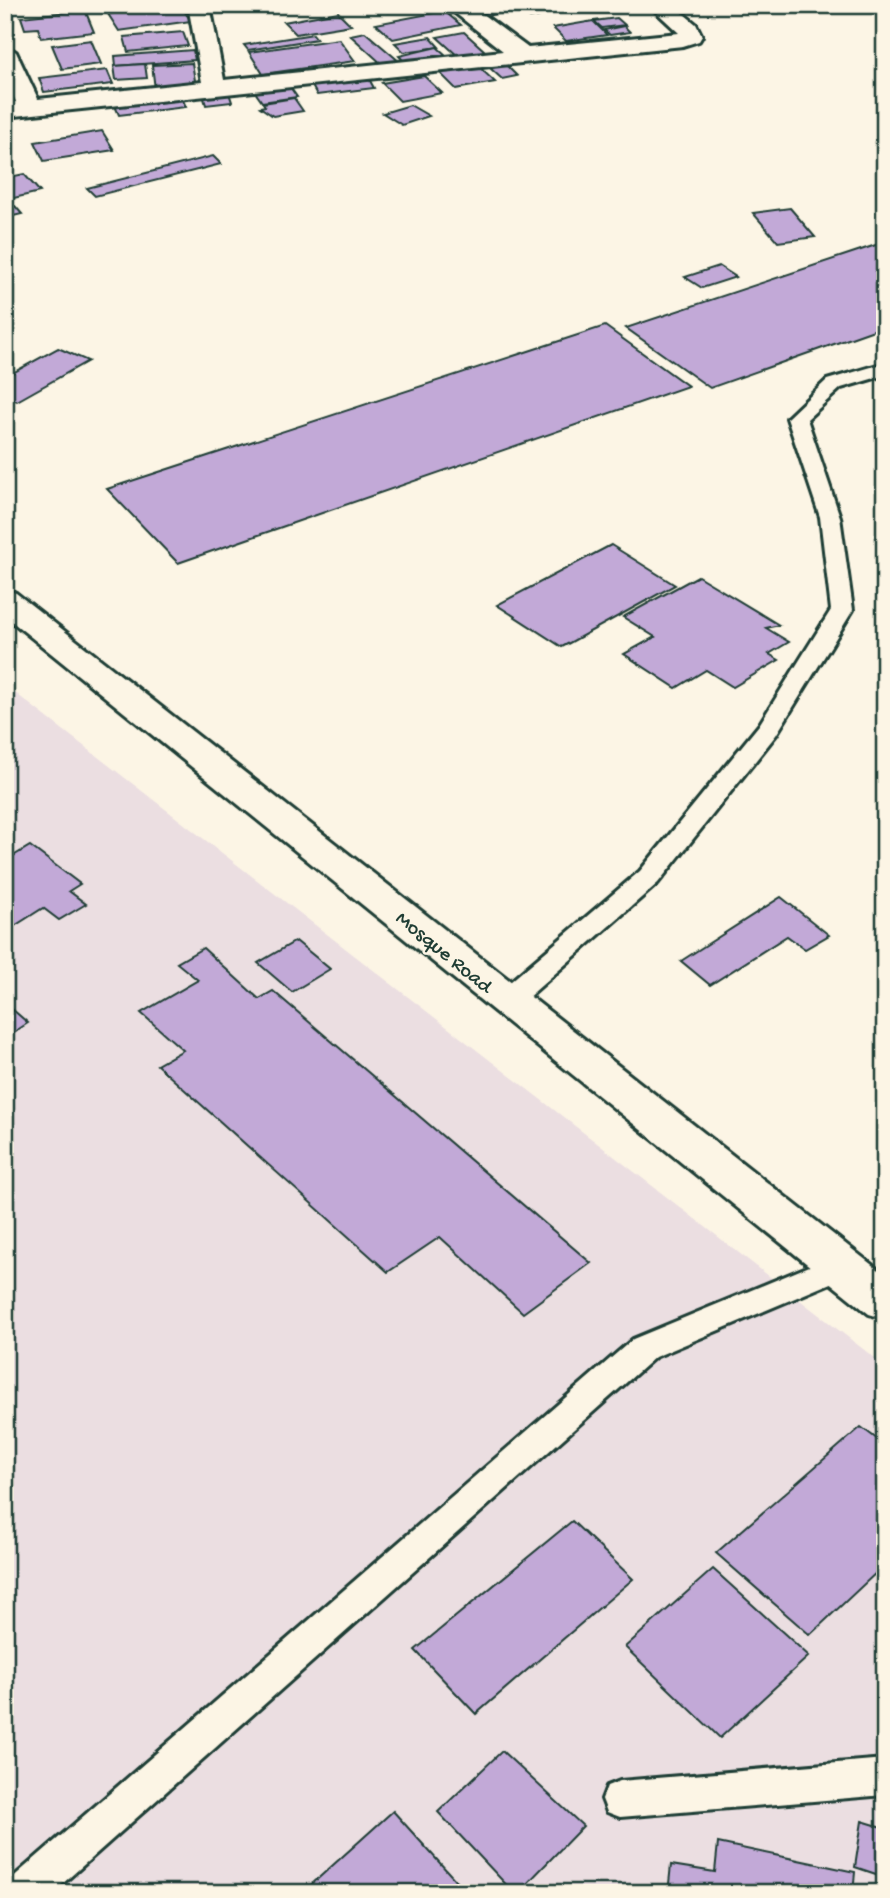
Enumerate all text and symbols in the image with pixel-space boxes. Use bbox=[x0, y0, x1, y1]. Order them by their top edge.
street label: Mosque Road bbox=[389, 907, 498, 1001]

